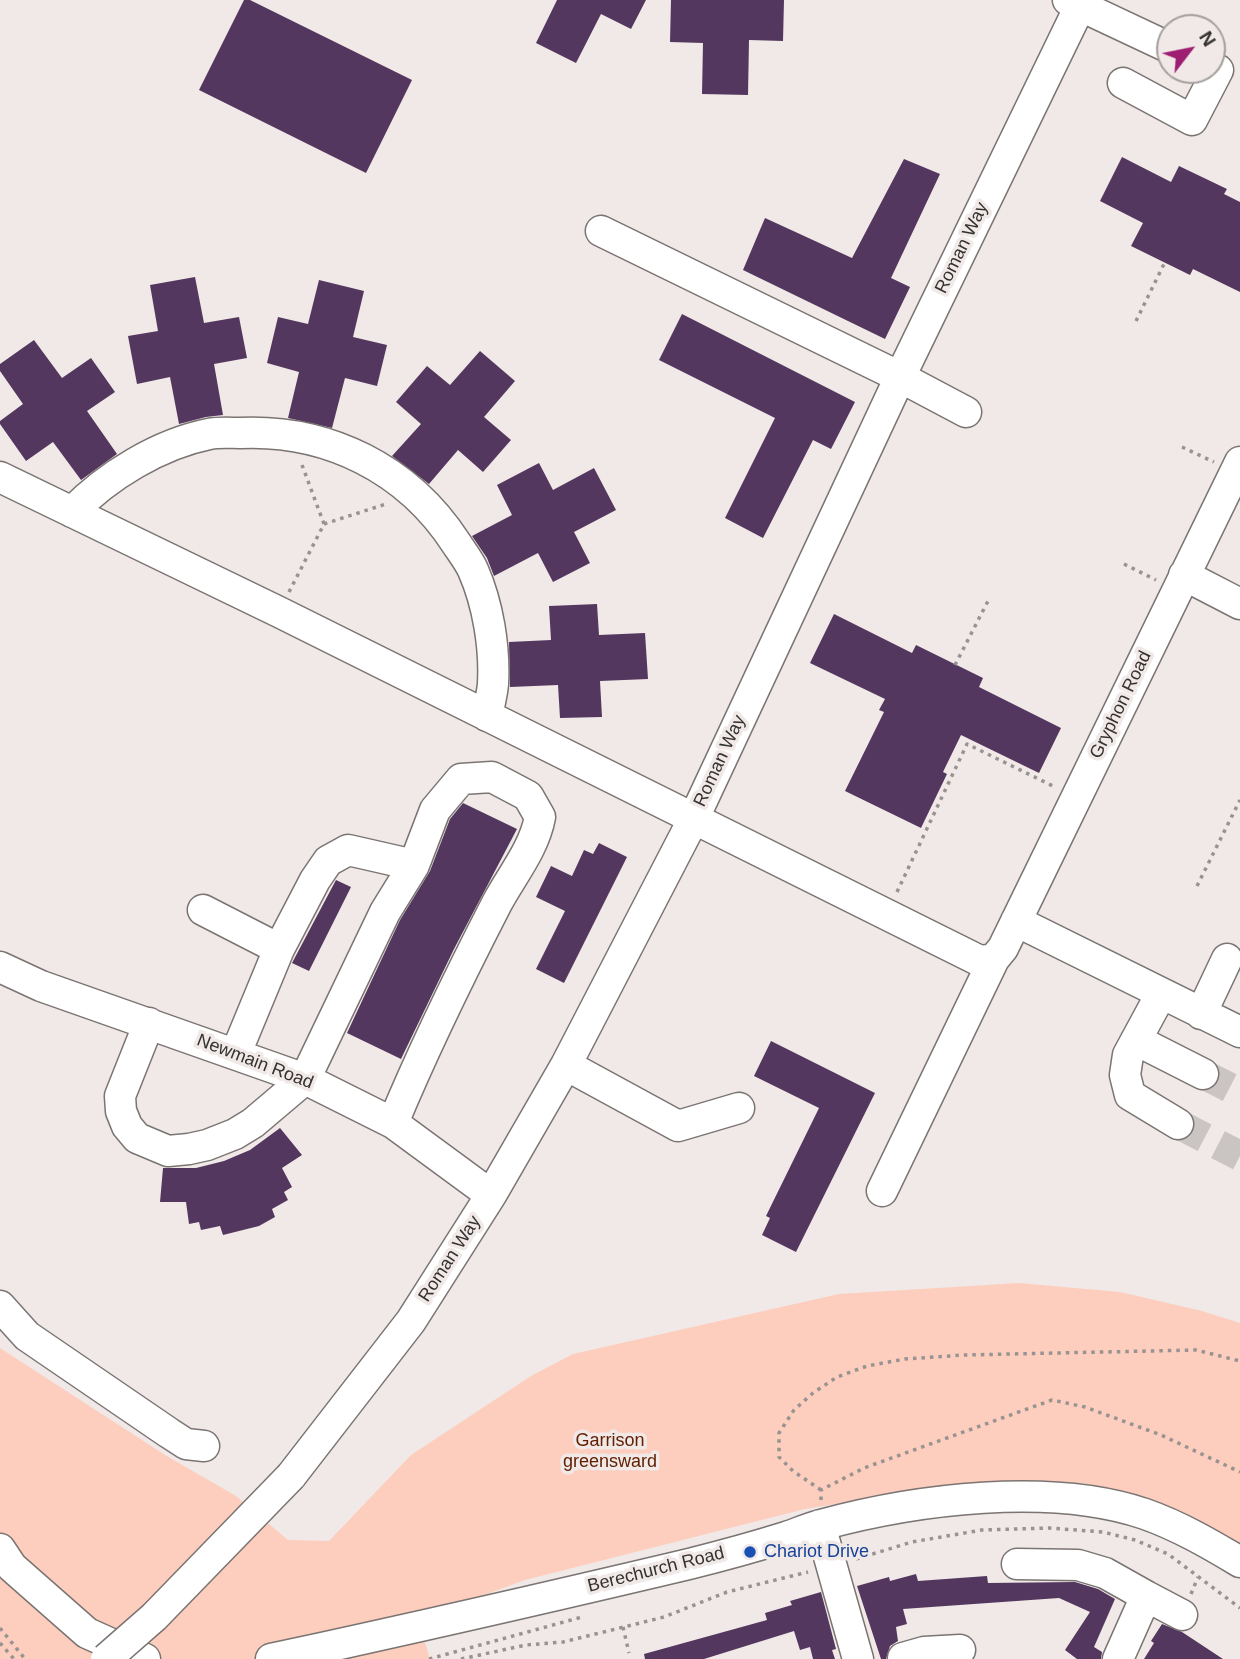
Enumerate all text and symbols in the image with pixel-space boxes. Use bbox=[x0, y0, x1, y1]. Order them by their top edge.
north arrow bbox=[1156, 14, 1226, 84]
text: N bbox=[1195, 27, 1220, 50]
street label: Roman Way bbox=[931, 199, 993, 297]
street label: Gryphon Road bbox=[1086, 648, 1156, 762]
street label: Roman Way bbox=[689, 712, 751, 810]
street label: Newmain Road bbox=[194, 1030, 316, 1094]
street label: Roman Way bbox=[414, 1212, 486, 1306]
park label: Garrison greensward bbox=[563, 1430, 657, 1472]
place label: Chariot Drive bbox=[764, 1541, 869, 1563]
street label: Berechurch Road bbox=[585, 1543, 727, 1597]
marker: Chariot Drive bbox=[742, 1544, 758, 1560]

